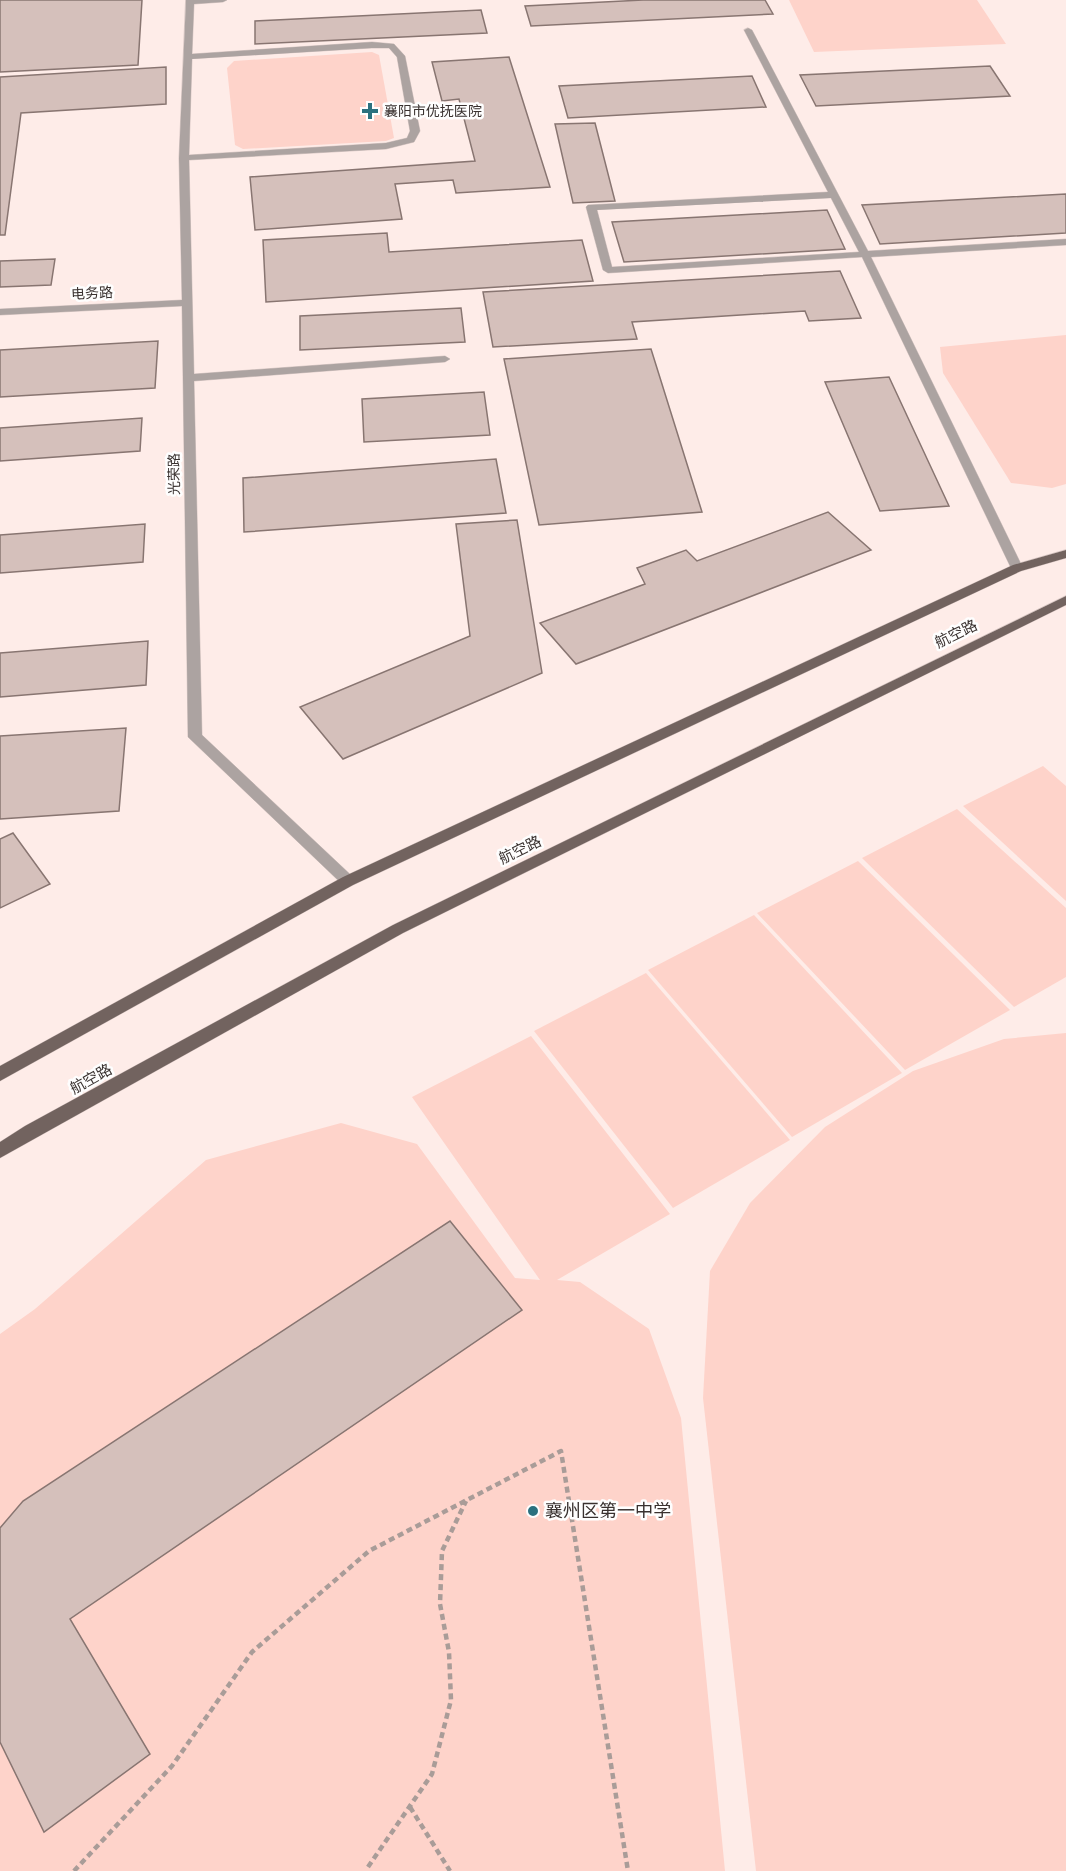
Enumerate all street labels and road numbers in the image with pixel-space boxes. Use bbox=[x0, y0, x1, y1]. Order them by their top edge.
street label: 电务路 bbox=[71, 284, 113, 302]
street label: 光荣路 bbox=[166, 453, 182, 495]
street label: 航空路 bbox=[932, 616, 980, 652]
street label: 航空路 bbox=[496, 832, 544, 868]
street label: 航空路 bbox=[67, 1060, 115, 1098]

